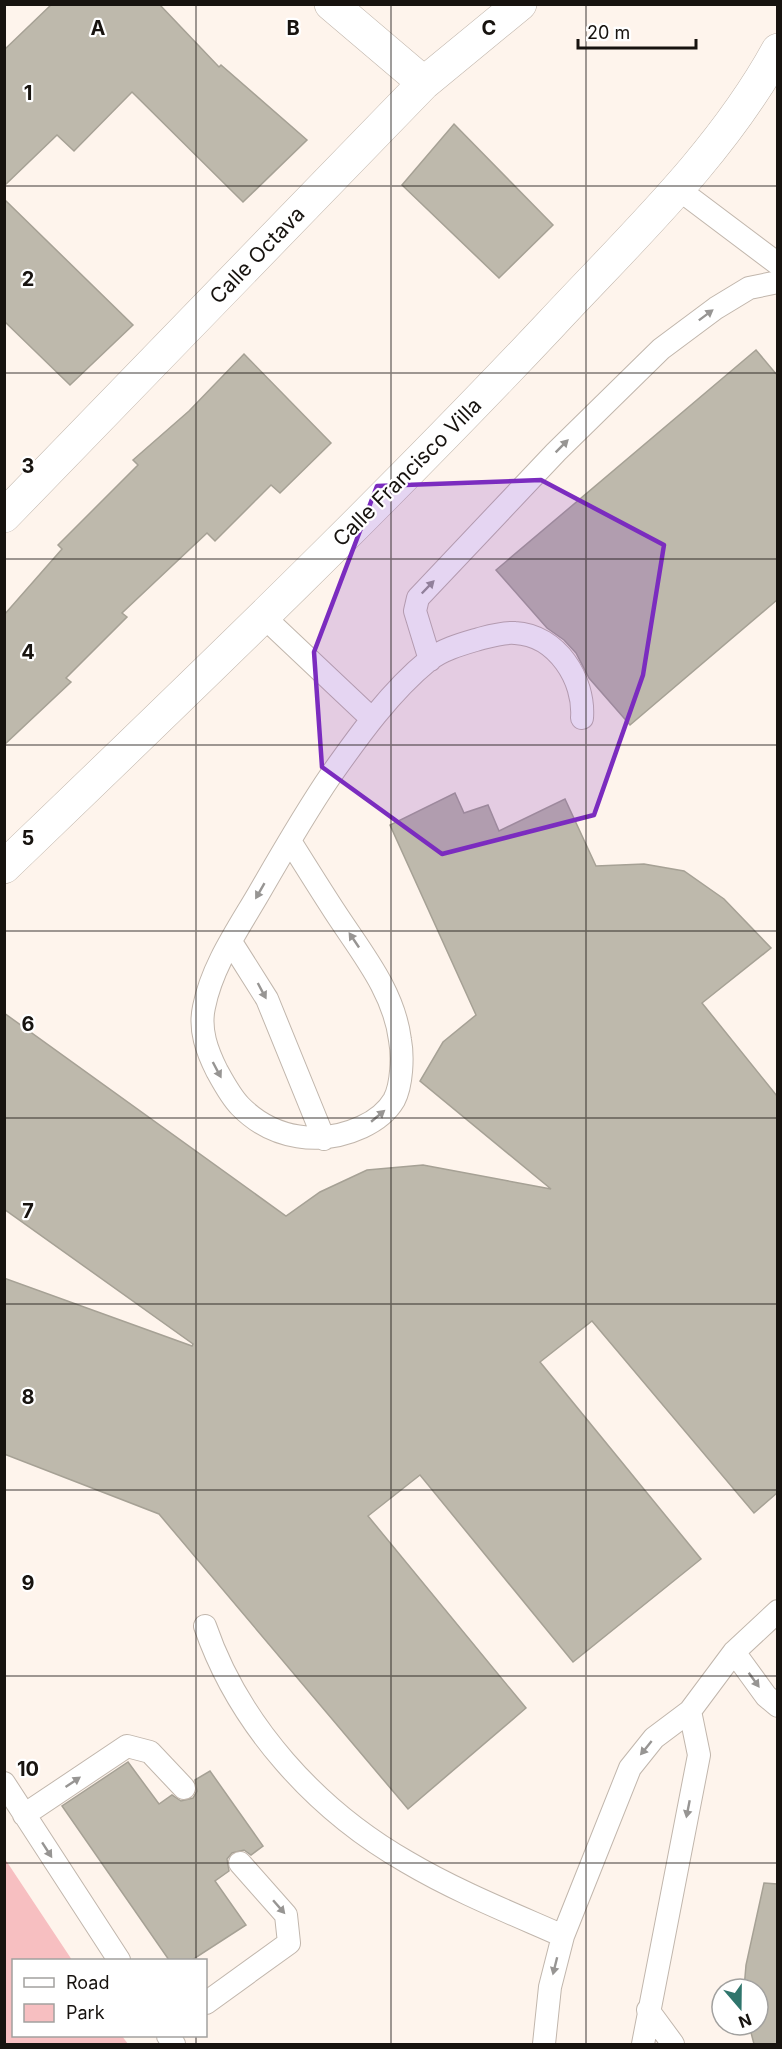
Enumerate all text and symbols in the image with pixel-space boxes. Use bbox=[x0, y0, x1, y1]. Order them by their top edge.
scale bar bbox=[578, 12, 696, 50]
text: A bbox=[91, 16, 106, 40]
text: B bbox=[286, 16, 300, 40]
text: C bbox=[482, 16, 496, 40]
text: 20 m bbox=[587, 22, 630, 43]
text: 1 bbox=[24, 81, 32, 105]
street label: Calle Octava bbox=[204, 201, 310, 309]
text: 2 bbox=[22, 267, 34, 291]
one-way arrow bbox=[698, 309, 714, 321]
street label: Calle Francisco Villa bbox=[328, 393, 486, 551]
one-way arrow bbox=[555, 439, 570, 453]
text: 3 bbox=[22, 454, 34, 478]
one-way arrow bbox=[420, 580, 434, 594]
text: 4 bbox=[21, 640, 35, 664]
text: 5 bbox=[22, 826, 34, 850]
one-way arrow bbox=[255, 883, 265, 900]
one-way arrow bbox=[349, 932, 360, 949]
one-way arrow bbox=[257, 983, 267, 1000]
text: 6 bbox=[22, 1012, 35, 1036]
one-way arrow bbox=[212, 1062, 222, 1079]
one-way arrow bbox=[370, 1110, 385, 1123]
text: 7 bbox=[22, 1199, 34, 1223]
text: 8 bbox=[21, 1385, 35, 1409]
text: 9 bbox=[22, 1571, 35, 1595]
one-way arrow bbox=[748, 1673, 760, 1688]
one-way arrow bbox=[639, 1740, 652, 1756]
text: 10 bbox=[17, 1757, 39, 1781]
one-way arrow bbox=[64, 1777, 81, 1788]
one-way arrow bbox=[683, 1800, 692, 1819]
one-way arrow bbox=[41, 1842, 52, 1858]
one-way arrow bbox=[272, 1899, 285, 1914]
one-way arrow bbox=[550, 1957, 560, 1975]
legend bbox=[12, 1959, 207, 2037]
text: Road bbox=[66, 1972, 109, 1993]
north arrow bbox=[710, 1977, 770, 2037]
text: Park bbox=[66, 2002, 105, 2023]
text: N bbox=[736, 2010, 754, 2033]

